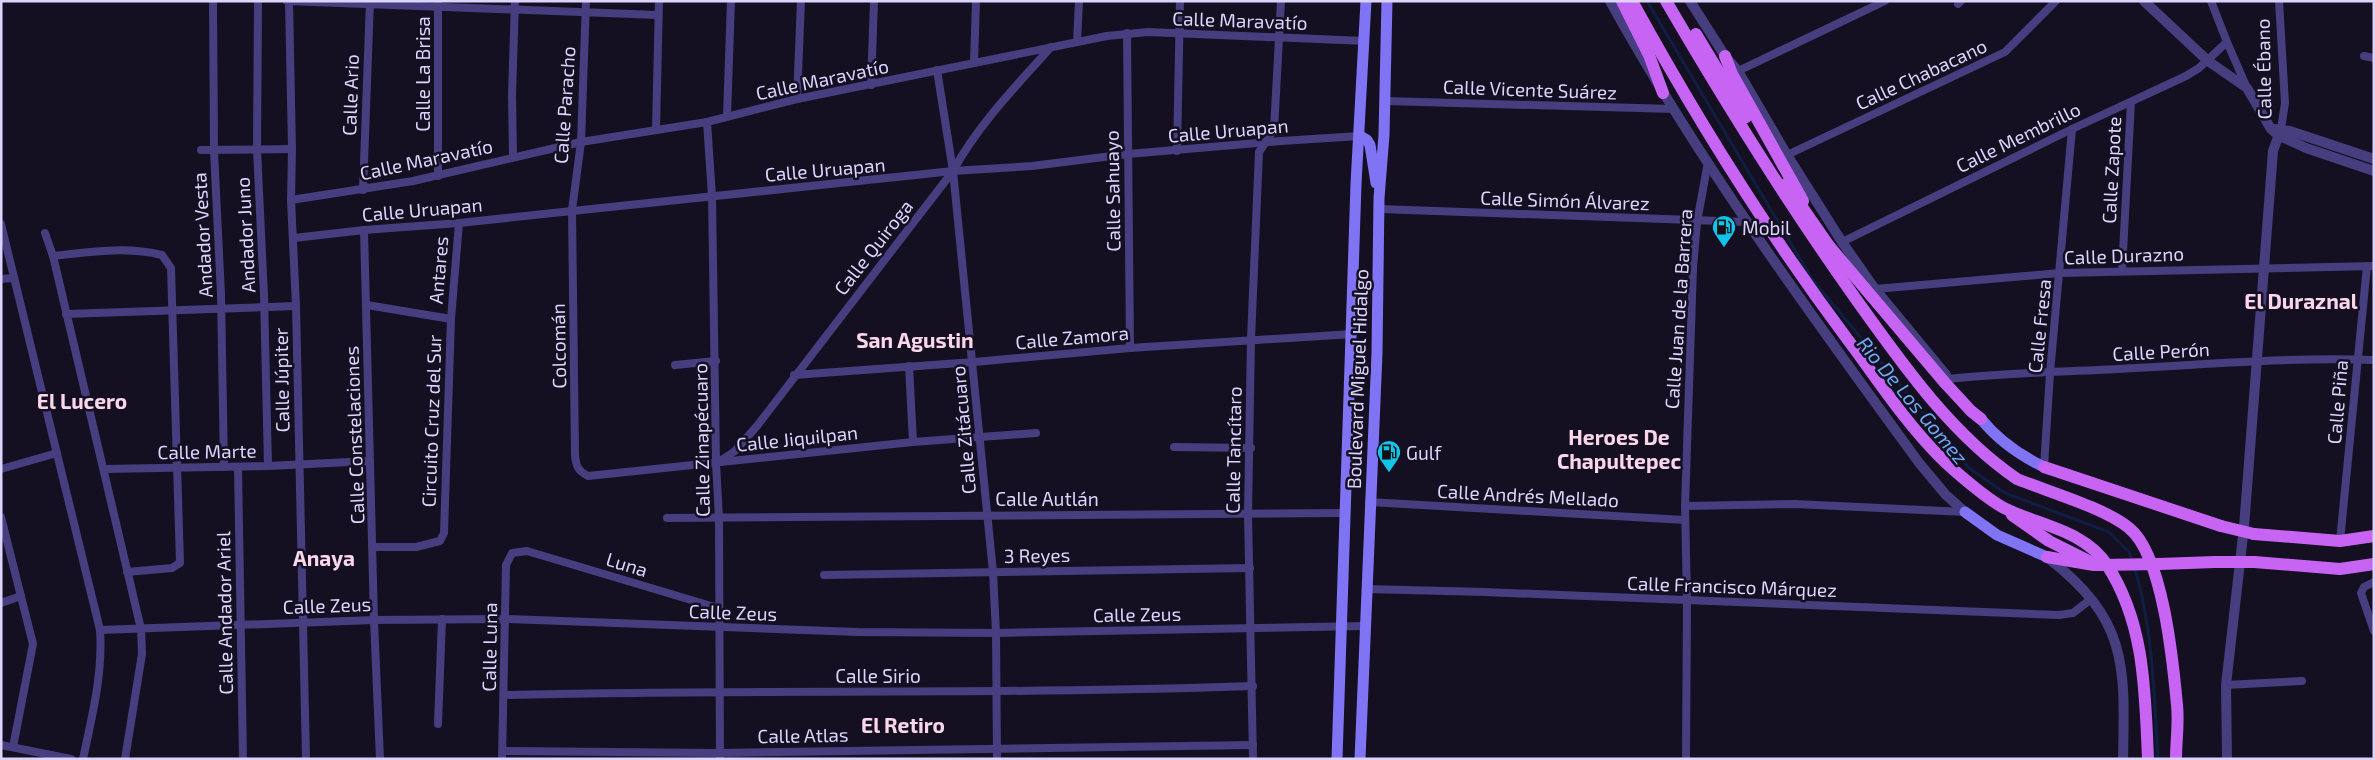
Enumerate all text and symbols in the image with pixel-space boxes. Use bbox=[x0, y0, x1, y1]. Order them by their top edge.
street label: Calle Maravatío bbox=[1172, 6, 1308, 34]
street label: Calle La Brisa bbox=[411, 16, 434, 132]
street label: Calle Ébano bbox=[2251, 18, 2275, 120]
street label: Calle Chabacano bbox=[1852, 34, 1990, 114]
street label: Calle Paracho bbox=[548, 45, 580, 165]
street label: Calle Ario bbox=[337, 54, 363, 136]
street label: Calle Maravatío bbox=[753, 54, 891, 104]
street label: Calle Vicente Suárez bbox=[1443, 74, 1617, 104]
street label: Calle Membrillo bbox=[1952, 97, 2084, 177]
street label: Calle Uruapan bbox=[1167, 113, 1289, 147]
street label: Calle Zapote bbox=[2097, 116, 2125, 224]
street label: Calle Sahuayo bbox=[1099, 130, 1125, 252]
street label: Calle Maravatío bbox=[357, 134, 495, 184]
street label: Calle Uruapan bbox=[764, 152, 886, 186]
street label: Andador Vesta bbox=[187, 172, 217, 298]
street label: Andador Juno bbox=[230, 176, 260, 294]
street label: Calle Simón Álvarez bbox=[1480, 186, 1650, 214]
street label: Calle Uruapan bbox=[361, 192, 483, 226]
street label: Calle Quiroga bbox=[829, 195, 917, 299]
street label: Calle Juan de la Barrera bbox=[1660, 208, 1696, 410]
fuel station icon: Mobil bbox=[1711, 214, 1737, 248]
place label: Mobil bbox=[1742, 216, 1791, 239]
street label: Antares bbox=[424, 235, 452, 305]
street label: Calle Durazno bbox=[2064, 241, 2184, 269]
street label: Boulevard Miguel Hidalgo bbox=[1342, 269, 1372, 489]
street label: Calle Fresa bbox=[2023, 278, 2055, 374]
district label: El Duraznal bbox=[2244, 288, 2358, 313]
street label: Colcomán bbox=[546, 303, 570, 389]
street label: Calle Zamora bbox=[1014, 321, 1130, 353]
street label: Calle Júpiter bbox=[269, 327, 293, 433]
district label: San Agustin bbox=[856, 327, 974, 352]
water label: Rio De Los Gomez bbox=[1853, 331, 1973, 469]
street label: Circuito Cruz del Sur bbox=[416, 334, 446, 508]
street label: Calle Perón bbox=[2112, 337, 2210, 365]
street label: Calle Constelaciones bbox=[339, 345, 369, 525]
street label: Calle Piña bbox=[2322, 359, 2352, 445]
street label: Calle Zinapécuaro bbox=[688, 363, 714, 517]
street label: Calle Zitácuaro bbox=[946, 365, 980, 495]
street label: Calle Tancítaro bbox=[1220, 386, 1246, 514]
district label: El Lucero bbox=[37, 388, 127, 413]
street label: Calle Jiquilpan bbox=[735, 420, 859, 456]
district label: Heroes De Chapultepec bbox=[1557, 424, 1681, 473]
street label: Calle Marte bbox=[157, 439, 257, 463]
fuel station icon: Gulf bbox=[1376, 439, 1402, 473]
place label: Gulf bbox=[1406, 441, 1442, 464]
street label: Calle Andrés Mellado bbox=[1437, 479, 1619, 511]
street label: Calle Autlán bbox=[995, 487, 1099, 510]
street label: Calle Andador Ariel bbox=[211, 531, 237, 695]
street label: 3 Reyes bbox=[1004, 543, 1070, 567]
district label: Anaya bbox=[293, 545, 355, 571]
street label: Luna bbox=[604, 547, 650, 581]
street label: Calle Francisco Márquez bbox=[1627, 571, 1837, 601]
street label: Calle Zeus bbox=[282, 592, 372, 618]
street label: Calle Zeus bbox=[688, 599, 778, 625]
street label: Calle Luna bbox=[477, 602, 501, 692]
street label: Calle Zeus bbox=[1093, 602, 1181, 626]
street label: Calle Sirio bbox=[835, 664, 921, 687]
district label: El Retiro bbox=[861, 712, 945, 737]
street label: Calle Atlas bbox=[757, 723, 849, 747]

